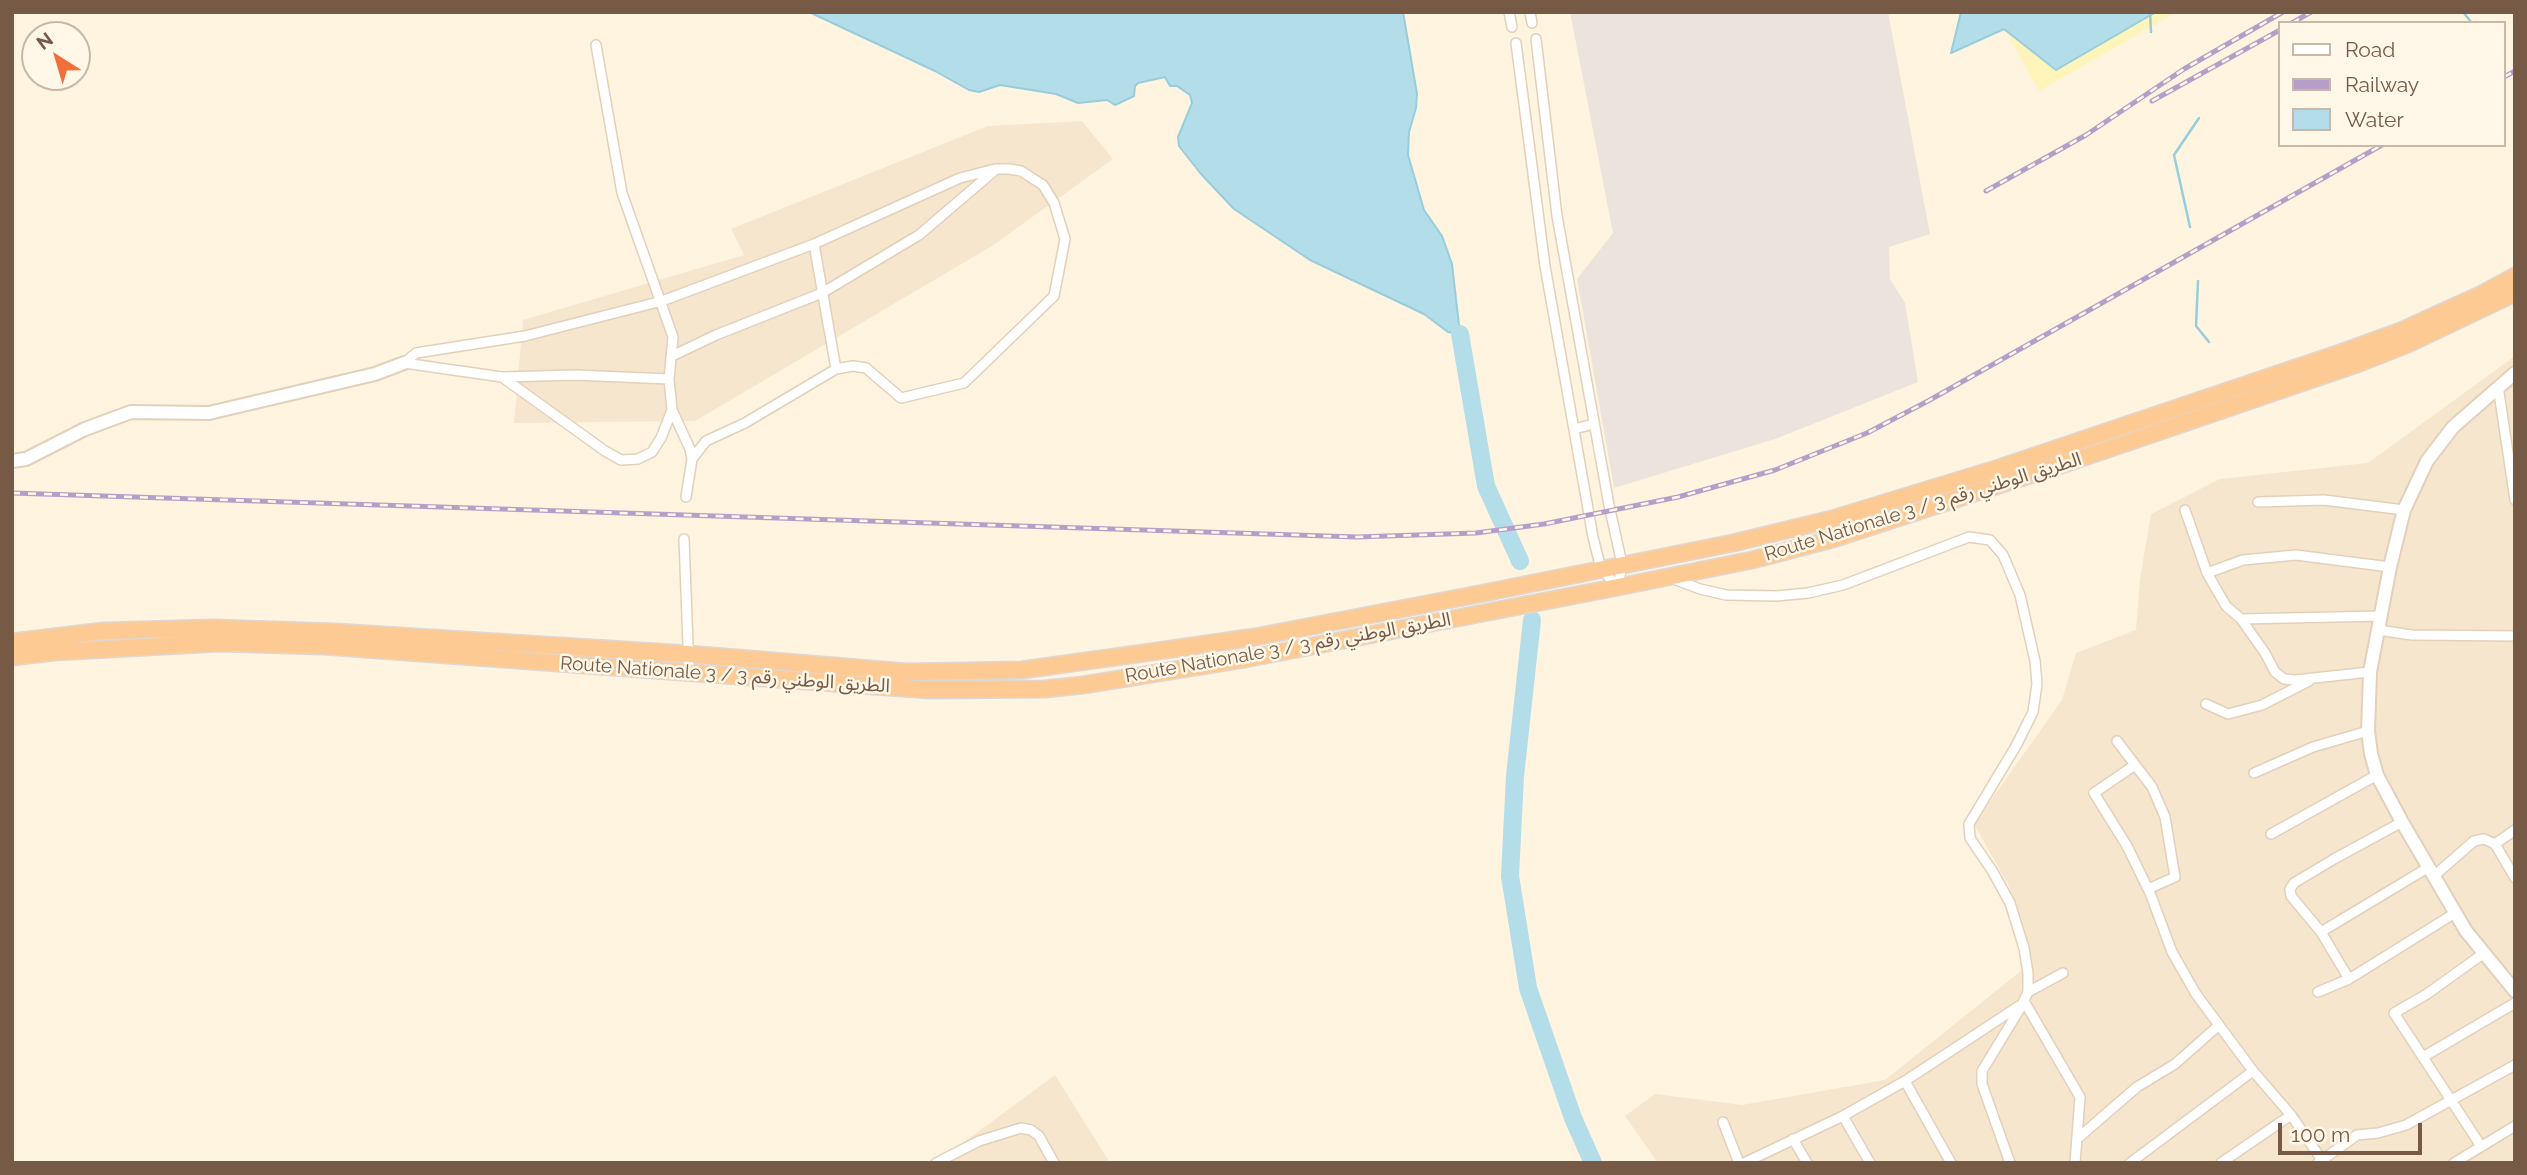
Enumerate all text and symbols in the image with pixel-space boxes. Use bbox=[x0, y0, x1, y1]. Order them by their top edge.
north arrow bbox=[21, 21, 91, 91]
legend bbox=[2278, 21, 2506, 147]
text: N bbox=[32, 28, 57, 54]
text: Road bbox=[2345, 37, 2395, 62]
text: Railway bbox=[2345, 72, 2419, 97]
text: Water bbox=[2345, 107, 2404, 132]
street label: Route Nationale 3 / الطريق الوطني رقم 3 bbox=[1762, 448, 2084, 566]
street label: Route Nationale 3 / الطريق الوطني رقم 3 bbox=[1123, 608, 1453, 688]
street label: Route Nationale 3 / الطريق الوطني رقم 3 bbox=[559, 652, 891, 698]
scale bar bbox=[2282, 1108, 2426, 1152]
text: 100 m bbox=[2291, 1122, 2350, 1147]

